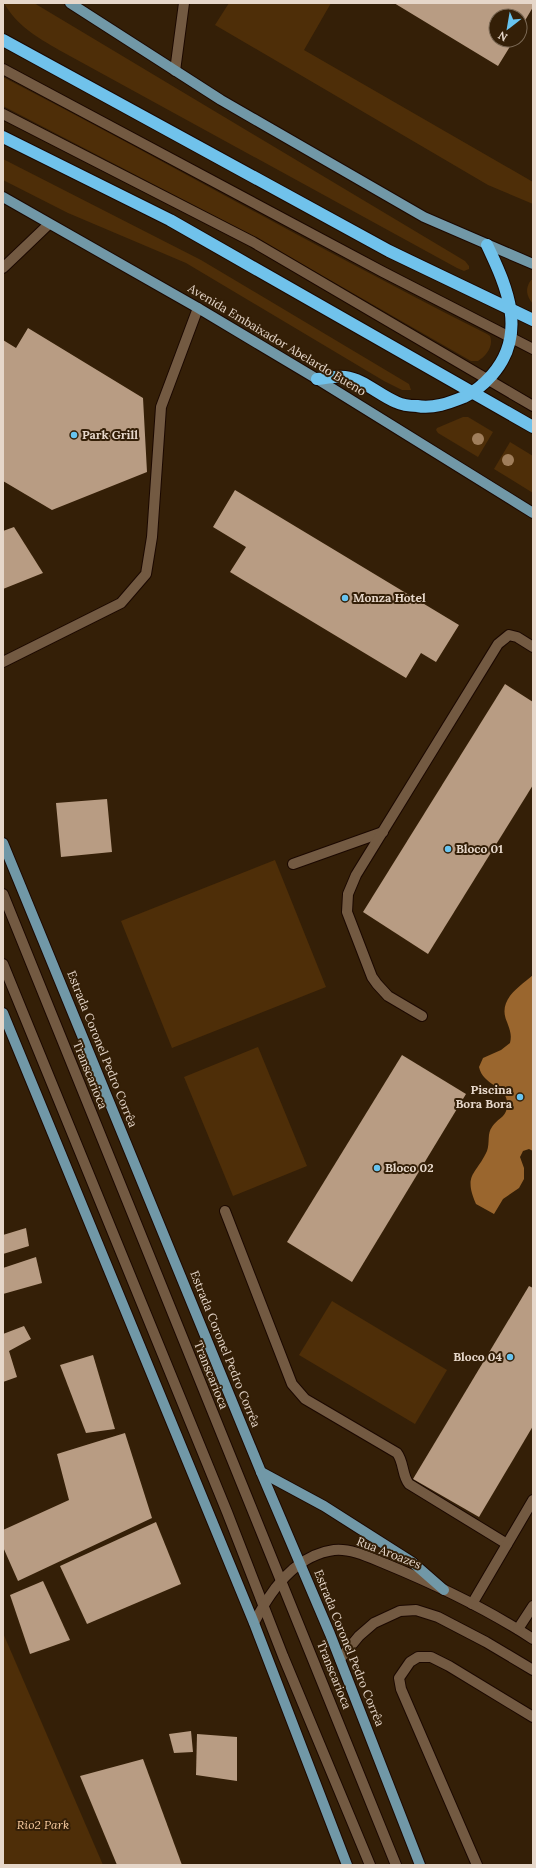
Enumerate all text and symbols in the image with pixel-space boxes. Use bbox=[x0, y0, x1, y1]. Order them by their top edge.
north arrow bbox=[488, 8, 528, 48]
text: N bbox=[495, 28, 510, 45]
street label: Avenida Embaixador Abelardo Bueno bbox=[185, 280, 369, 399]
place label: Park Grill bbox=[82, 427, 138, 442]
marker: Park Grill bbox=[69, 430, 79, 440]
place label: Monza Hotel bbox=[353, 590, 426, 605]
marker: Monza Hotel bbox=[340, 593, 350, 603]
place label: Bloco 01 bbox=[456, 841, 503, 856]
marker: Bloco 01 bbox=[443, 844, 453, 854]
street label: Estrada Coronel Pedro Corrêa bbox=[64, 968, 141, 1129]
street label: Transcarioca bbox=[70, 1038, 111, 1111]
place label: Piscina Bora Bora bbox=[455, 1082, 513, 1111]
marker: Piscina Bora Bora bbox=[515, 1092, 525, 1102]
place label: Bloco 02 bbox=[385, 1160, 434, 1175]
marker: Bloco 02 bbox=[372, 1163, 382, 1173]
street label: Estrada Coronel Pedro Corrêa bbox=[187, 1268, 264, 1429]
street label: Transcarioca bbox=[191, 1338, 232, 1411]
place label: Bloco 04 bbox=[453, 1349, 502, 1364]
marker: Bloco 04 bbox=[505, 1352, 515, 1362]
street label: Rua Aroazes bbox=[355, 1533, 424, 1572]
street label: Estrada Coronel Pedro Corrêa bbox=[311, 1567, 388, 1728]
street label: Transcarioca bbox=[314, 1638, 355, 1711]
park label: Rio2 Park bbox=[17, 1817, 69, 1832]

